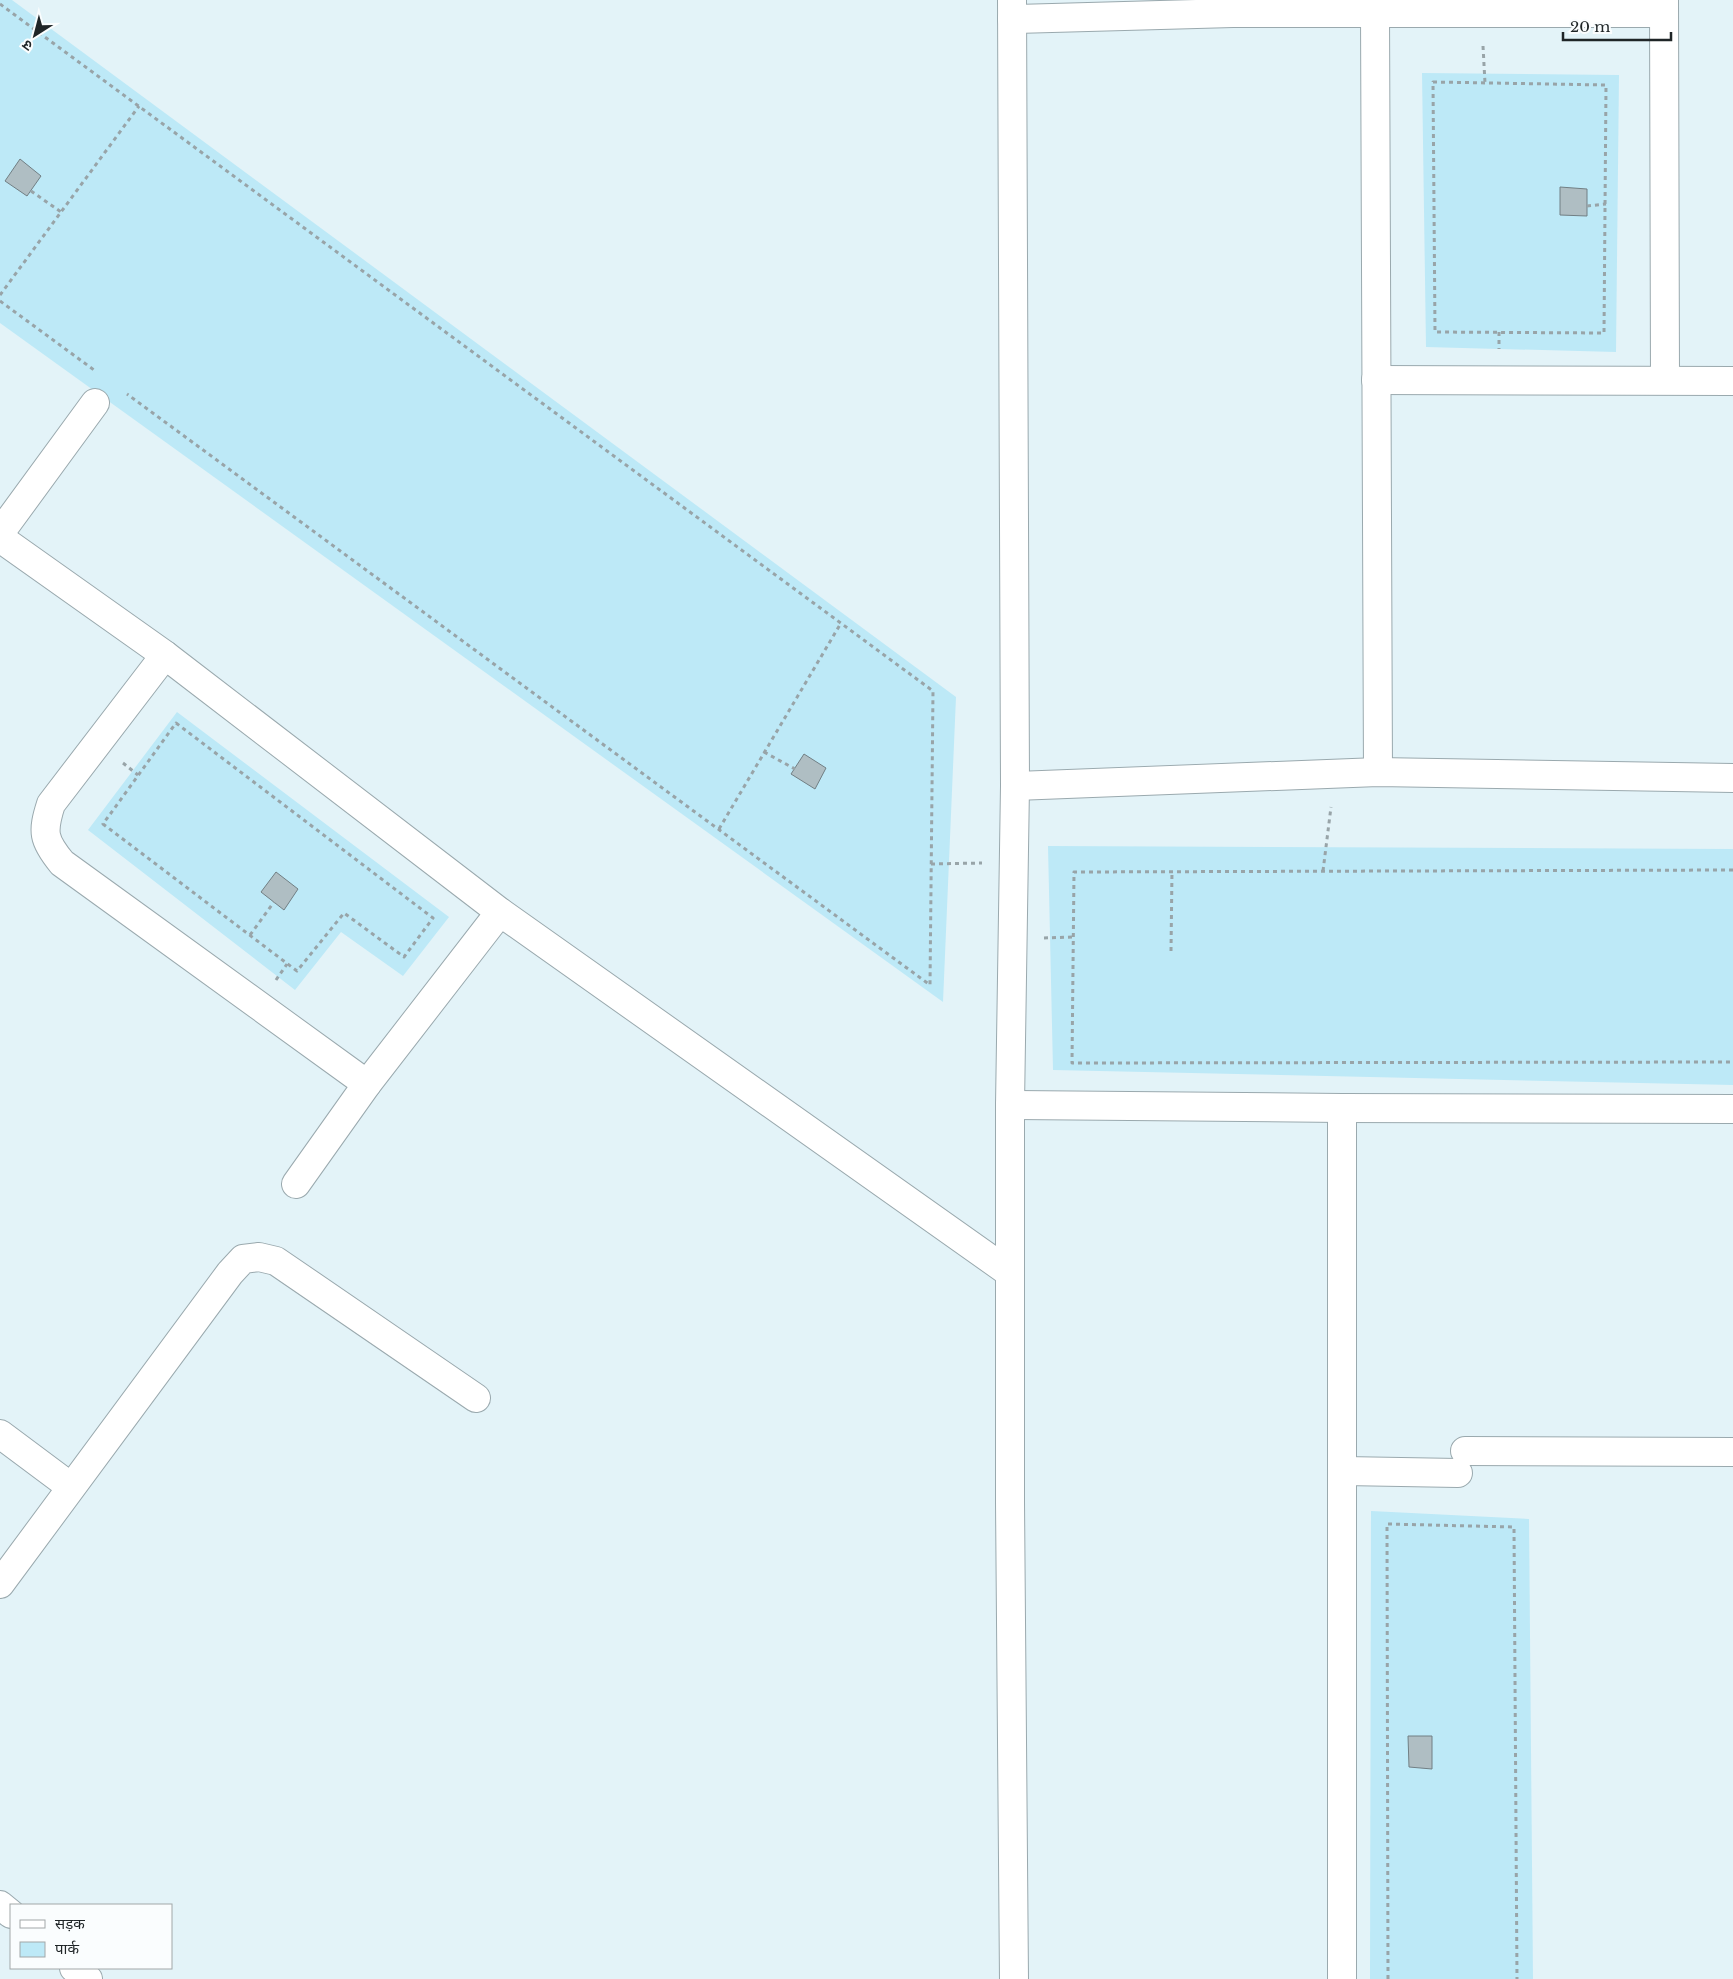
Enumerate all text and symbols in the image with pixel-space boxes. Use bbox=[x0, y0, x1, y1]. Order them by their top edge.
north arrow bbox=[10, 10, 60, 60]
scale bar bbox=[1563, 10, 1670, 42]
text: 20 m bbox=[1570, 17, 1610, 36]
text: उ bbox=[18, 35, 36, 55]
legend bbox=[10, 1904, 172, 1969]
text: सड़क bbox=[55, 1914, 85, 1933]
text: पार्क bbox=[55, 1939, 79, 1958]

